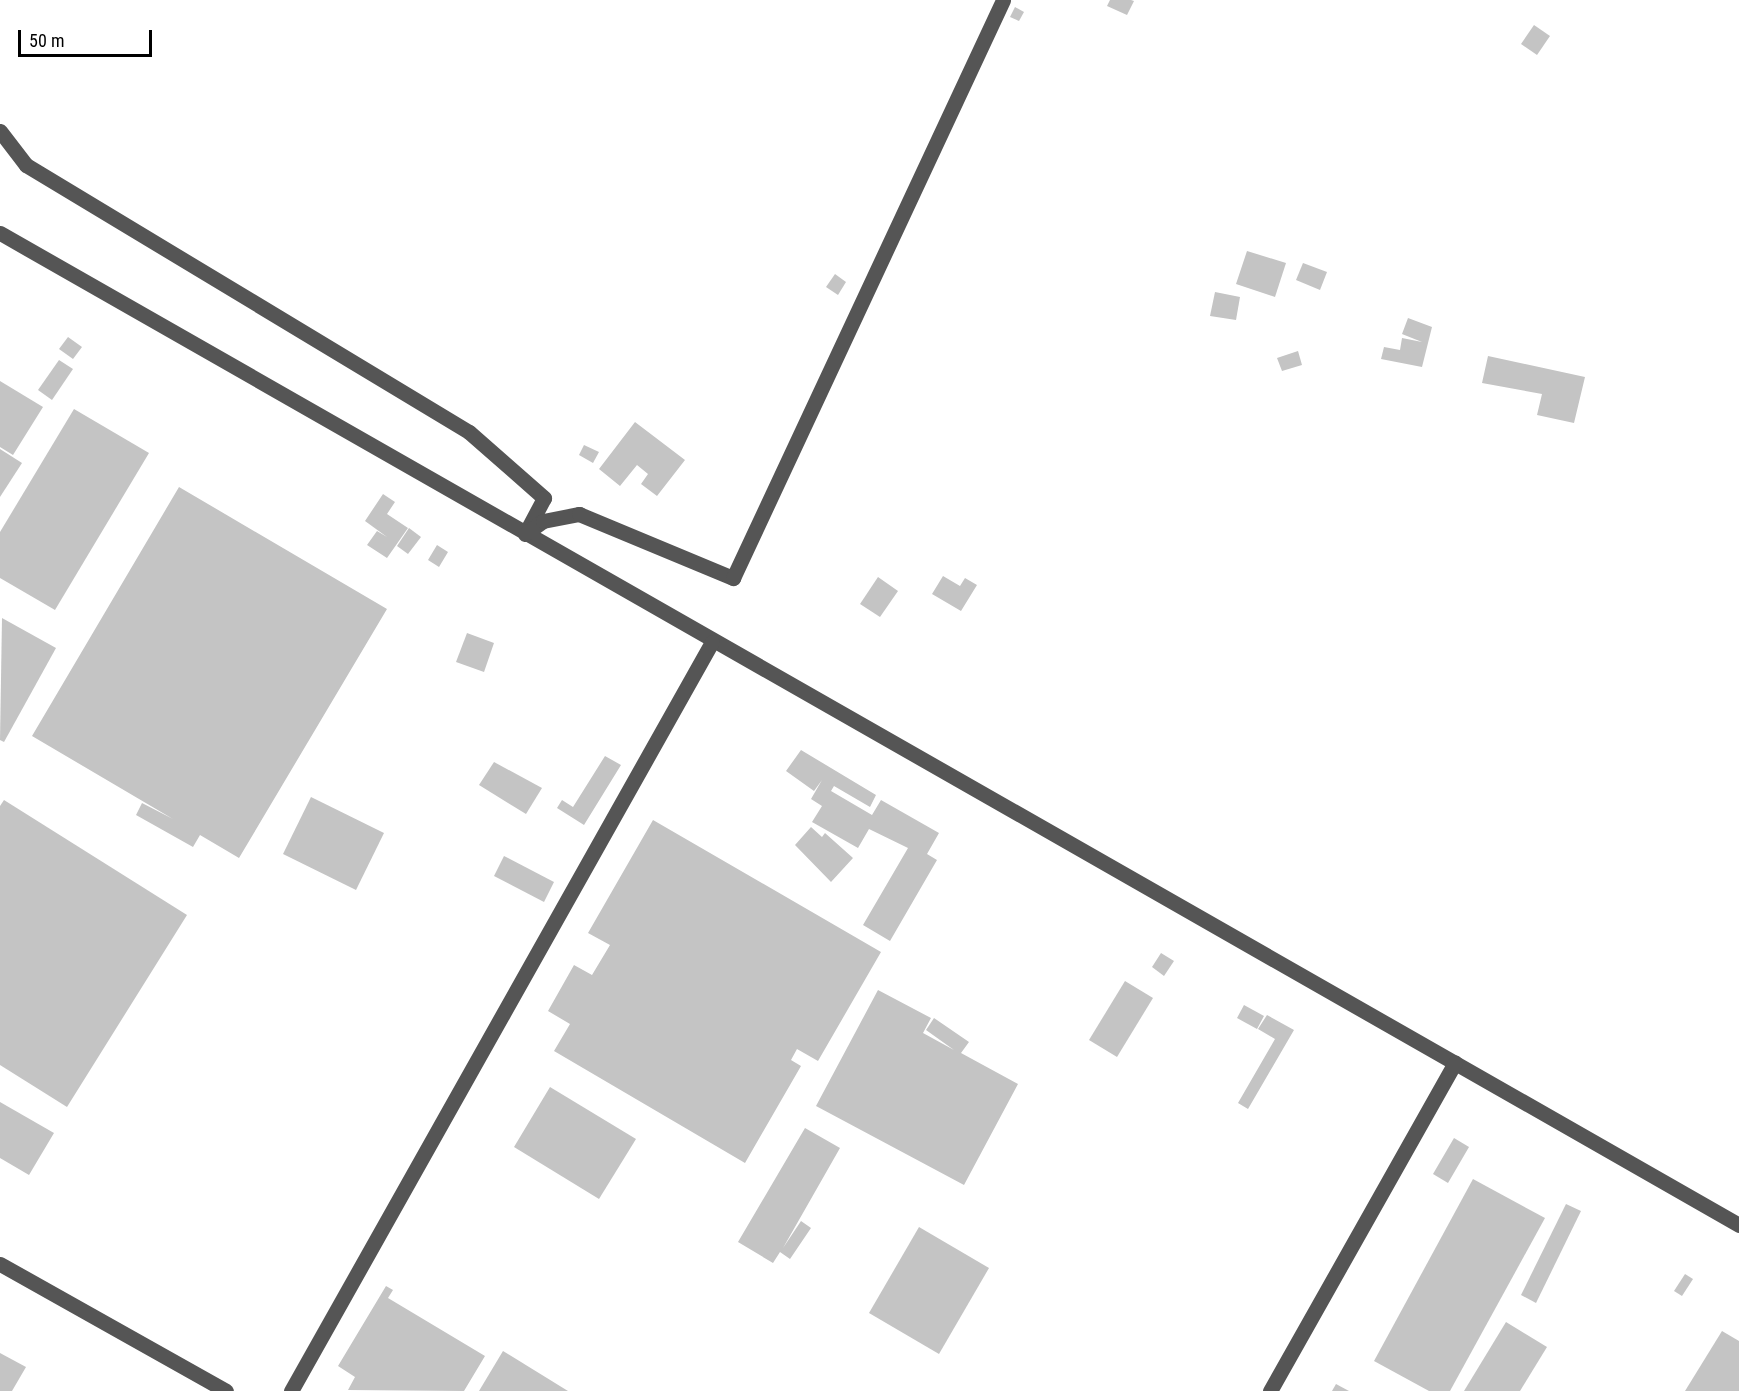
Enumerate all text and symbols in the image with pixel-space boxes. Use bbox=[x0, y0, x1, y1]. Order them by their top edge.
scale bar bbox=[21, 18, 154, 56]
text: 50 m bbox=[29, 30, 64, 51]

